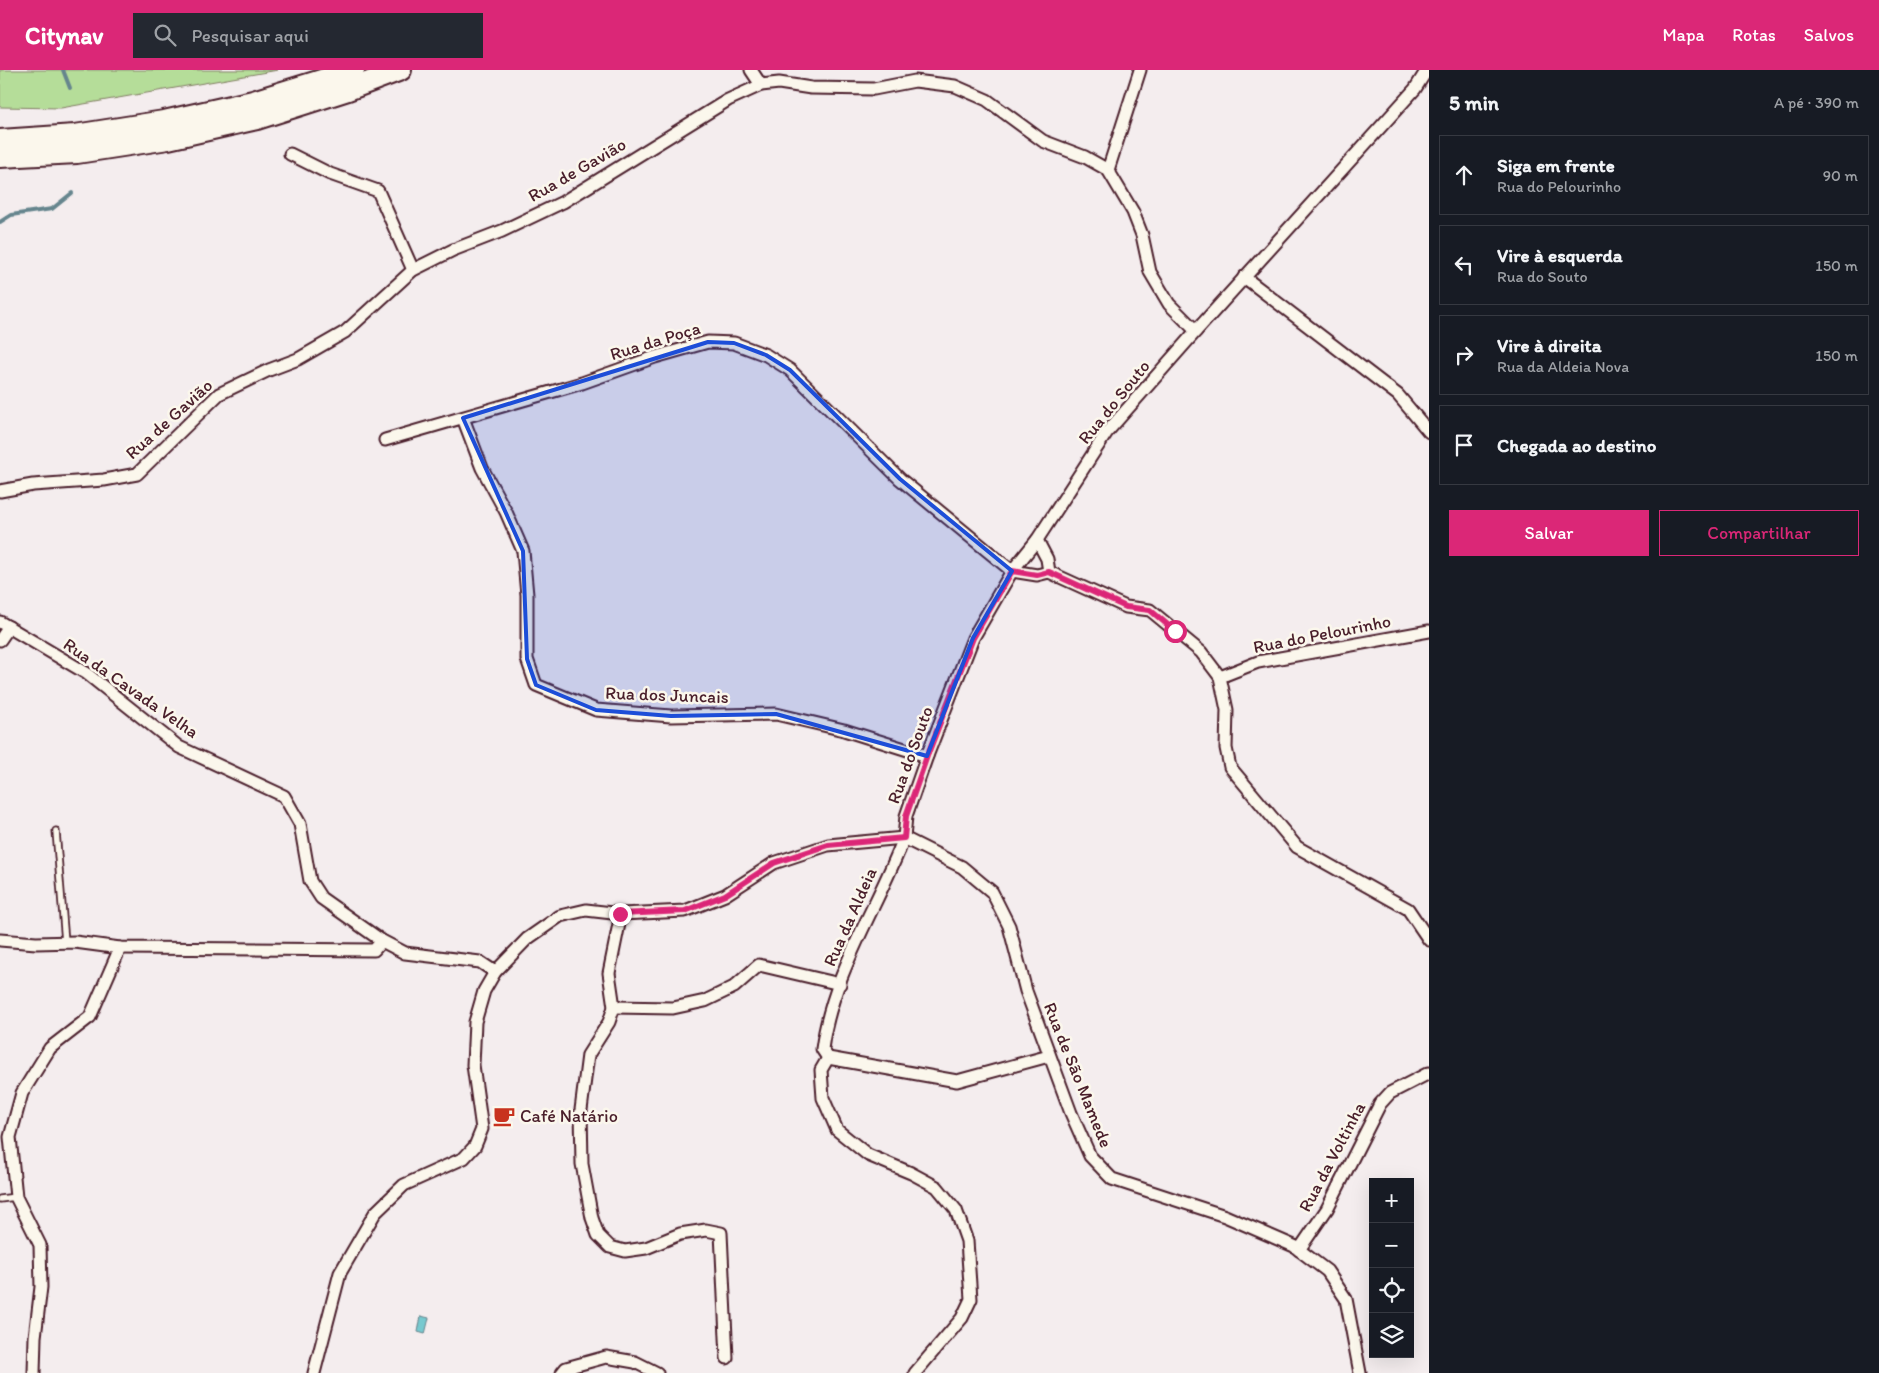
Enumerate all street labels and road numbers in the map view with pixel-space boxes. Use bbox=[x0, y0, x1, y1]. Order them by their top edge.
street label: Rua de Gavião bbox=[524, 133, 630, 207]
street label: Rua da Poça bbox=[607, 317, 703, 365]
street label: Rua do Souto bbox=[1073, 355, 1155, 449]
street label: Rua de Gavião bbox=[121, 374, 217, 464]
street label: Rua do Pelourinho bbox=[1251, 610, 1393, 658]
street label: Rua da Cavada Velha bbox=[59, 633, 203, 743]
street label: Rua dos Juncais bbox=[605, 682, 729, 708]
street label: Rua do Souto bbox=[882, 703, 938, 807]
street label: Rua da Aldeia bbox=[818, 864, 882, 970]
street label: Rua de São Mamede bbox=[1039, 999, 1117, 1151]
street label: Rua da Voltinha bbox=[1294, 1098, 1370, 1216]

